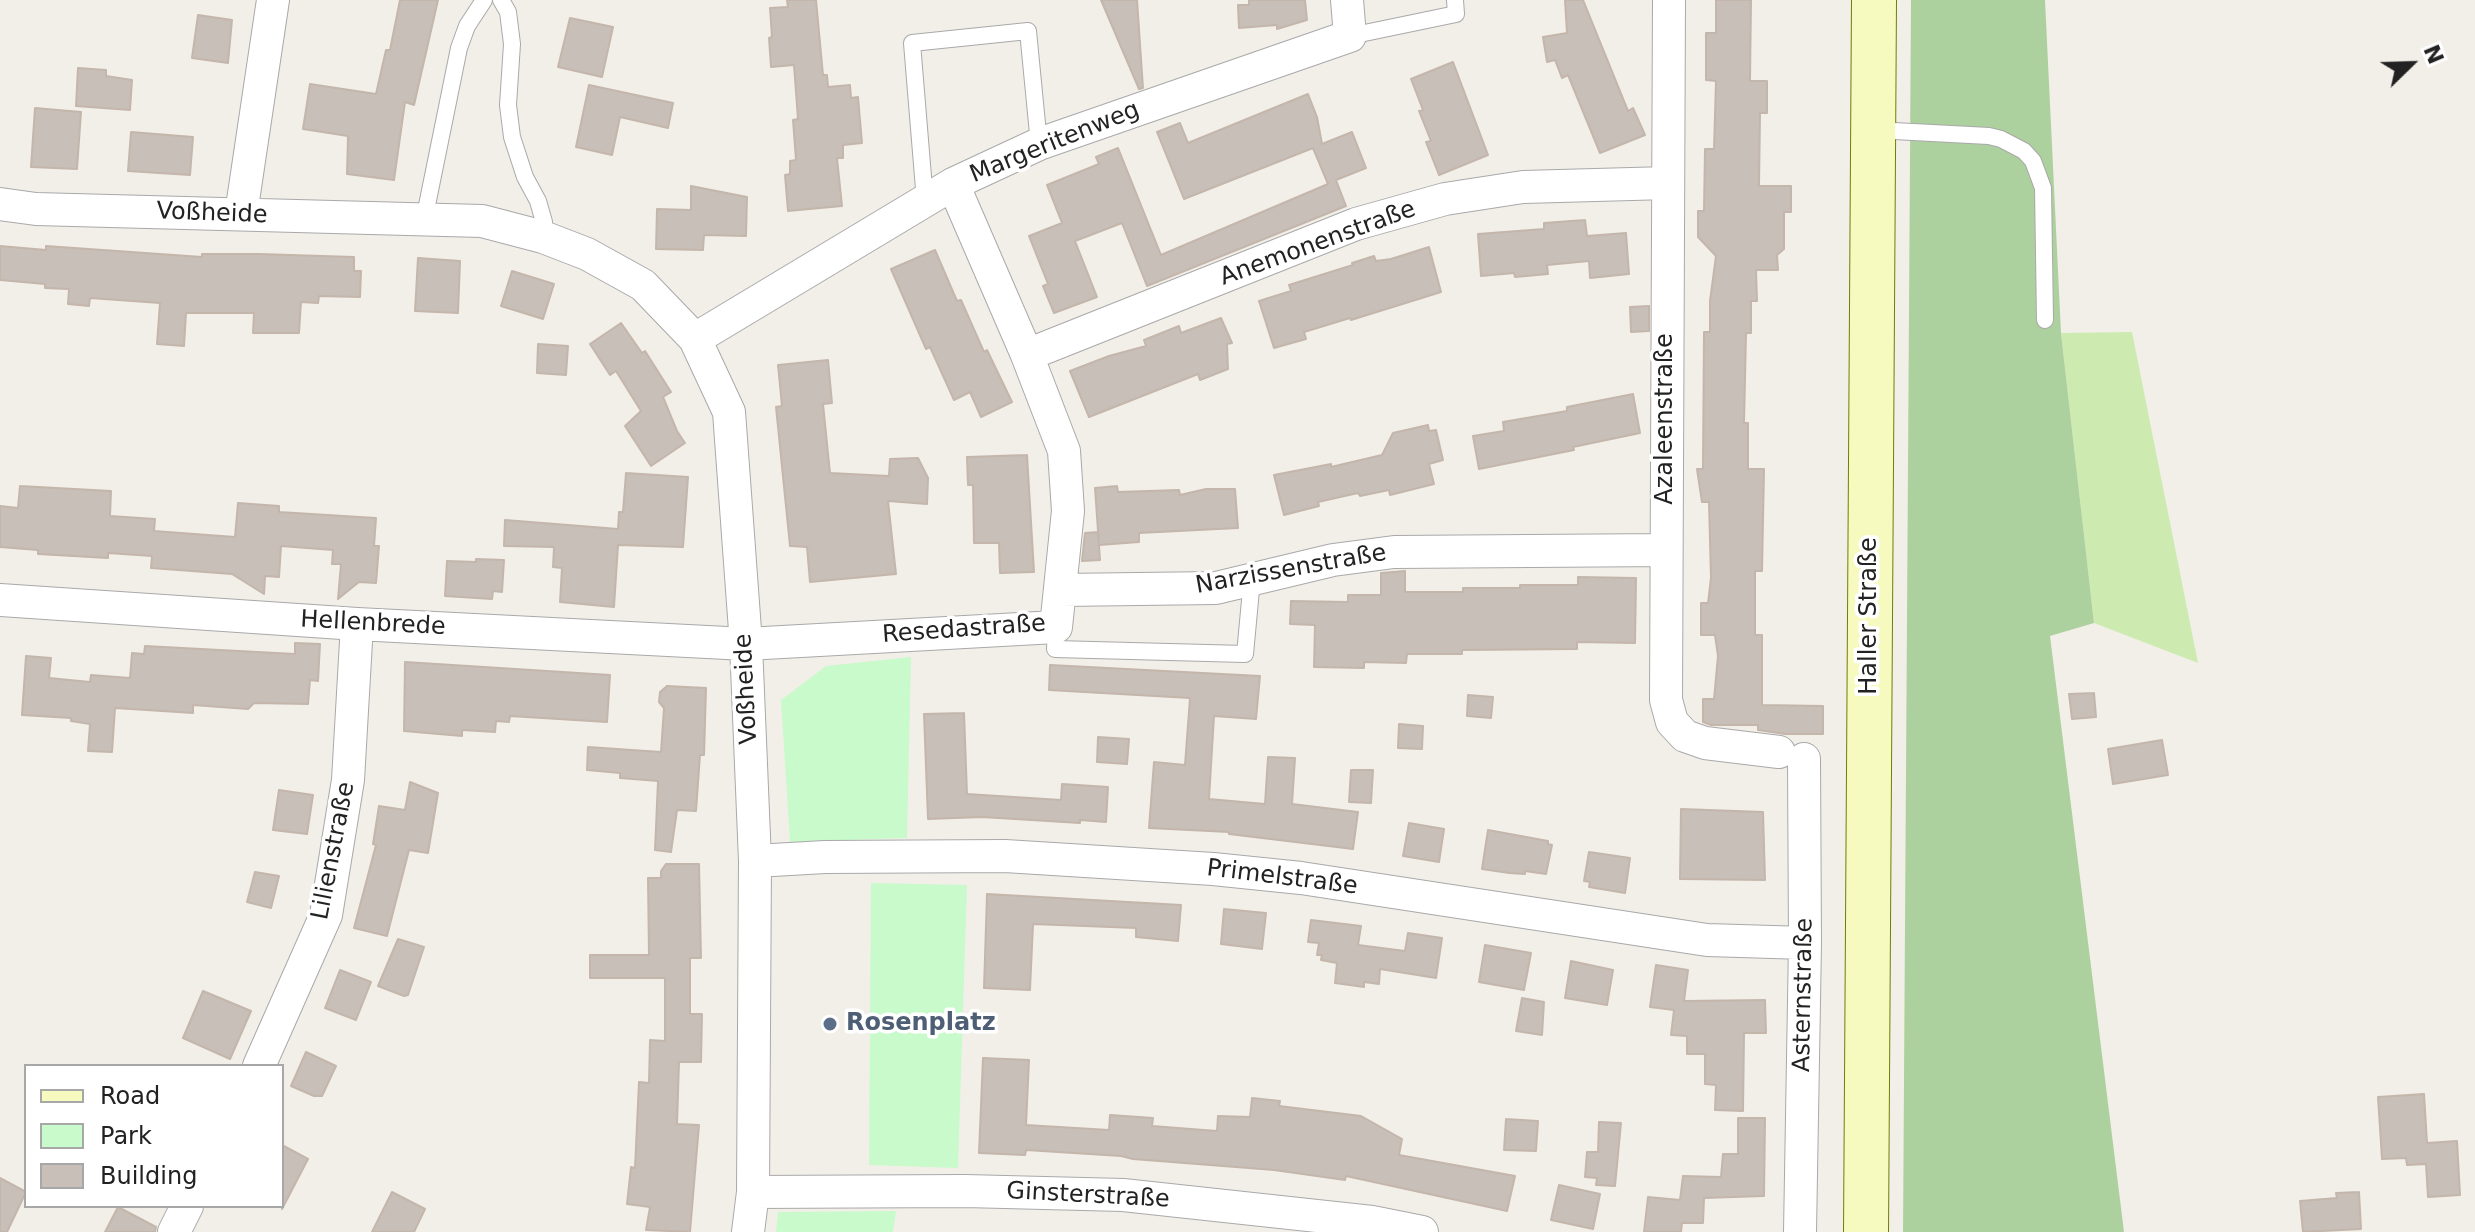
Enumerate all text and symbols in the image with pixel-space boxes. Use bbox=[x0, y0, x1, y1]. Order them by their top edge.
north arrow bbox=[2371, 24, 2451, 104]
text: N bbox=[2418, 41, 2449, 68]
street label: Margeritenweg bbox=[966, 96, 1144, 190]
street label: Anemonenstraße bbox=[1216, 195, 1420, 293]
street label: Voßheide bbox=[156, 198, 268, 230]
street label: Azaleenstraße bbox=[1652, 333, 1680, 505]
street label: Haller Straße bbox=[1856, 537, 1884, 695]
street label: Narzissenstraße bbox=[1193, 539, 1389, 601]
street label: Hellenbrede bbox=[300, 606, 446, 642]
street label: Resedastraße bbox=[881, 610, 1047, 650]
street label: Voßheide bbox=[730, 633, 764, 745]
street label: Lilienstraße bbox=[307, 780, 361, 922]
street label: Primelstraße bbox=[1205, 854, 1359, 902]
street label: Asternstraße bbox=[1788, 918, 1820, 1072]
place label: Rosenplatz bbox=[846, 1010, 996, 1038]
marker: Rosenplatz bbox=[821, 1015, 839, 1033]
legend bbox=[24, 1064, 284, 1208]
text: Road bbox=[100, 1082, 160, 1110]
text: Park bbox=[100, 1122, 152, 1150]
text: Building bbox=[100, 1162, 197, 1190]
street label: Ginsterstraße bbox=[1006, 1177, 1170, 1215]

